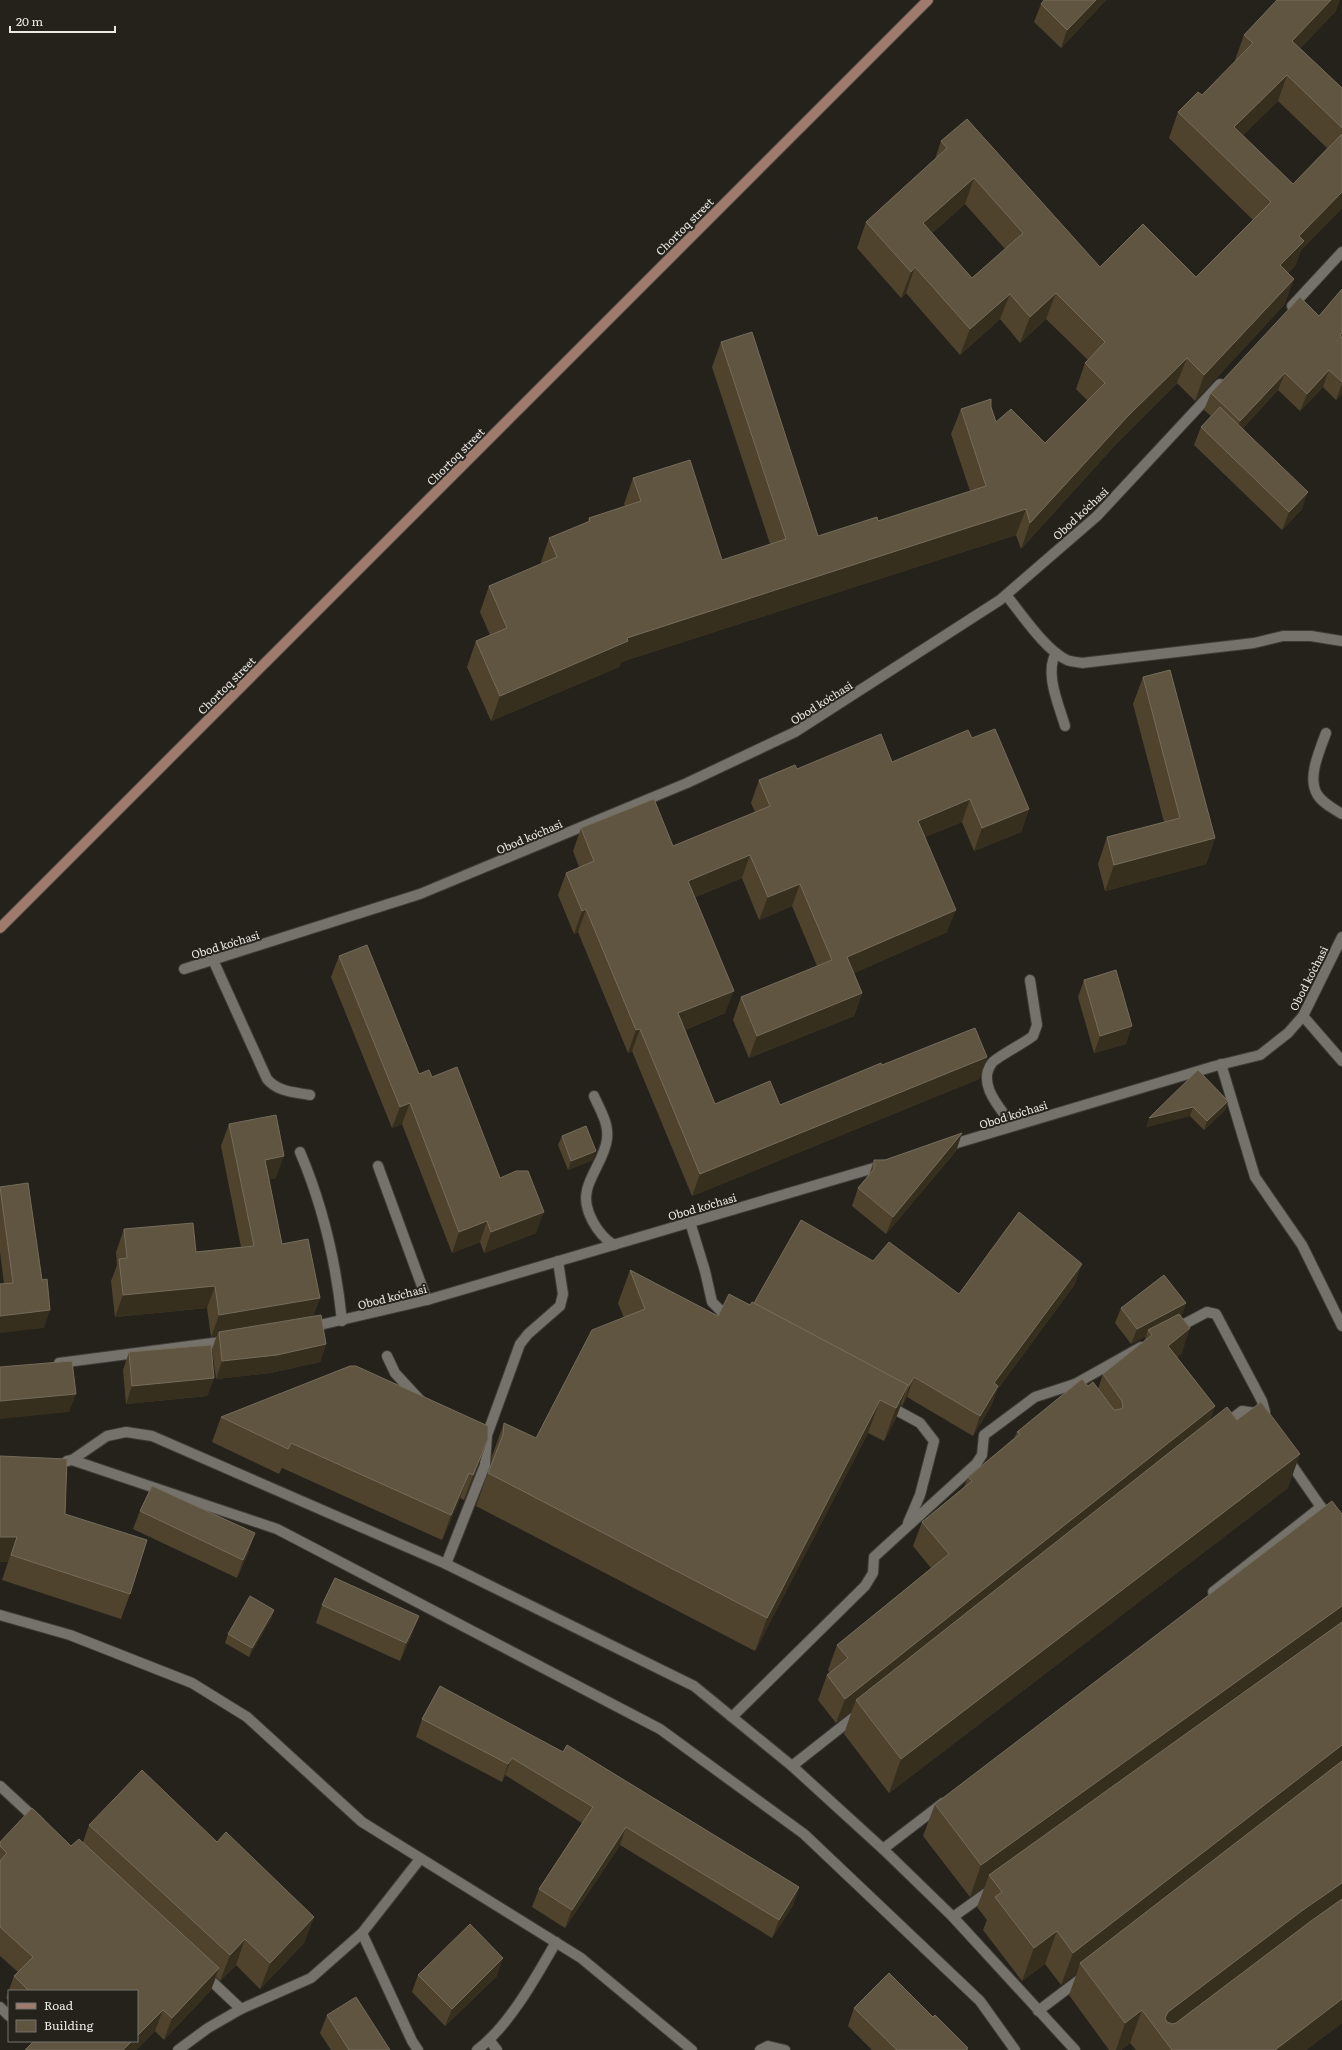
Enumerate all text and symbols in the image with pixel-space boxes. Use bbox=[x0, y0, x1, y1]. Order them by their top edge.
scale bar bbox=[10, 8, 115, 34]
text: 20 m bbox=[16, 12, 43, 30]
street label: Chortoq street bbox=[652, 193, 717, 258]
street label: Chortoq street bbox=[423, 423, 488, 488]
street label: Obod koʻchasi bbox=[1049, 483, 1112, 543]
street label: Chortoq street bbox=[194, 652, 259, 717]
street label: Obod koʻchasi bbox=[787, 676, 855, 727]
street label: Obod koʻchasi bbox=[493, 815, 565, 857]
street label: Obod koʻchasi bbox=[189, 926, 261, 962]
street label: Obod koʻchasi bbox=[1285, 943, 1331, 1013]
street label: Obod koʻchasi bbox=[977, 1096, 1049, 1132]
street label: Obod koʻchasi bbox=[666, 1188, 738, 1223]
street label: Obod koʻchasi bbox=[356, 1280, 429, 1312]
legend bbox=[8, 1990, 138, 2042]
text: Road bbox=[44, 1996, 74, 2014]
text: Building bbox=[44, 2016, 94, 2034]

